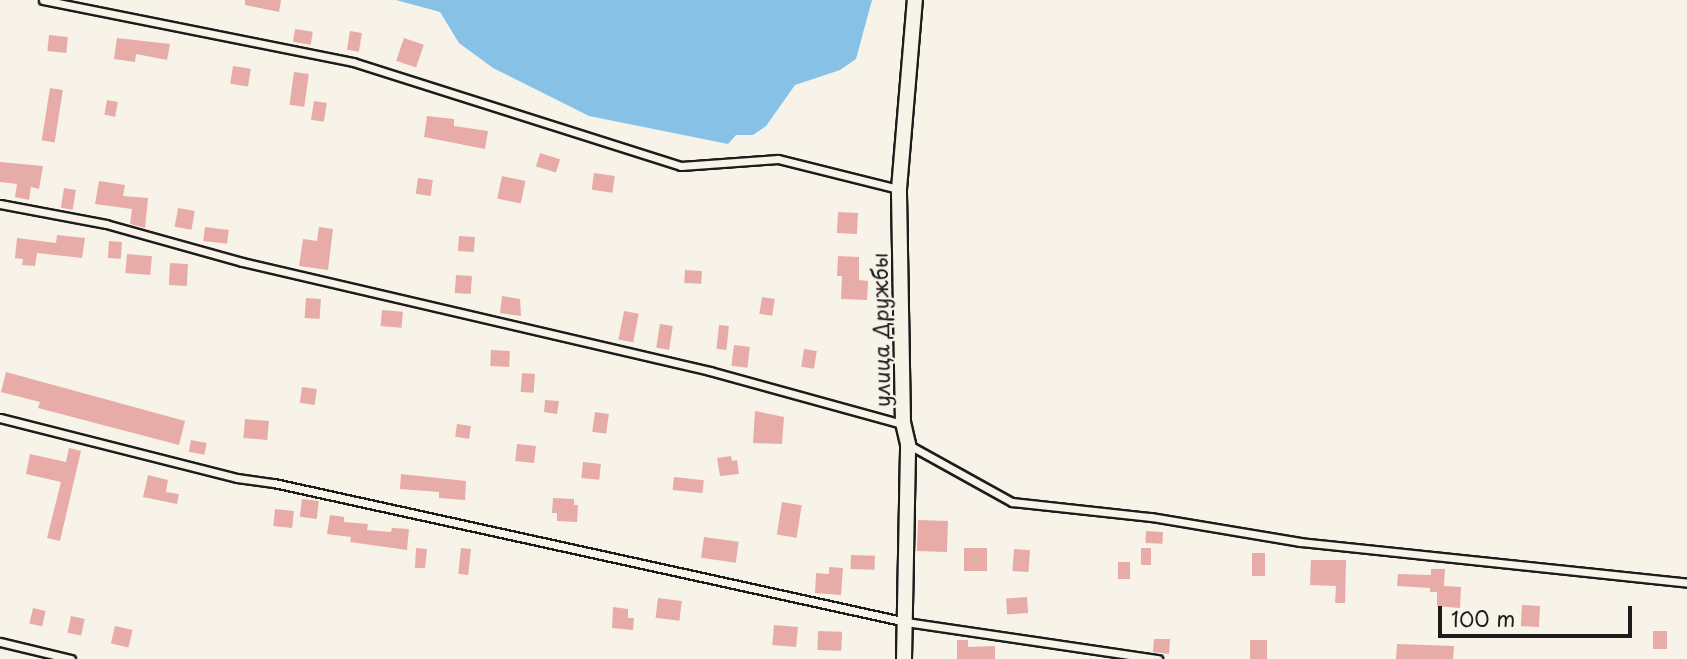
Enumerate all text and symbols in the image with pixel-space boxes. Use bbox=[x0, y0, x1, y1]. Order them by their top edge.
street label: улица Дружбы bbox=[866, 252, 894, 408]
scale bar bbox=[1442, 592, 1636, 636]
text: 100 m bbox=[1451, 602, 1515, 634]

